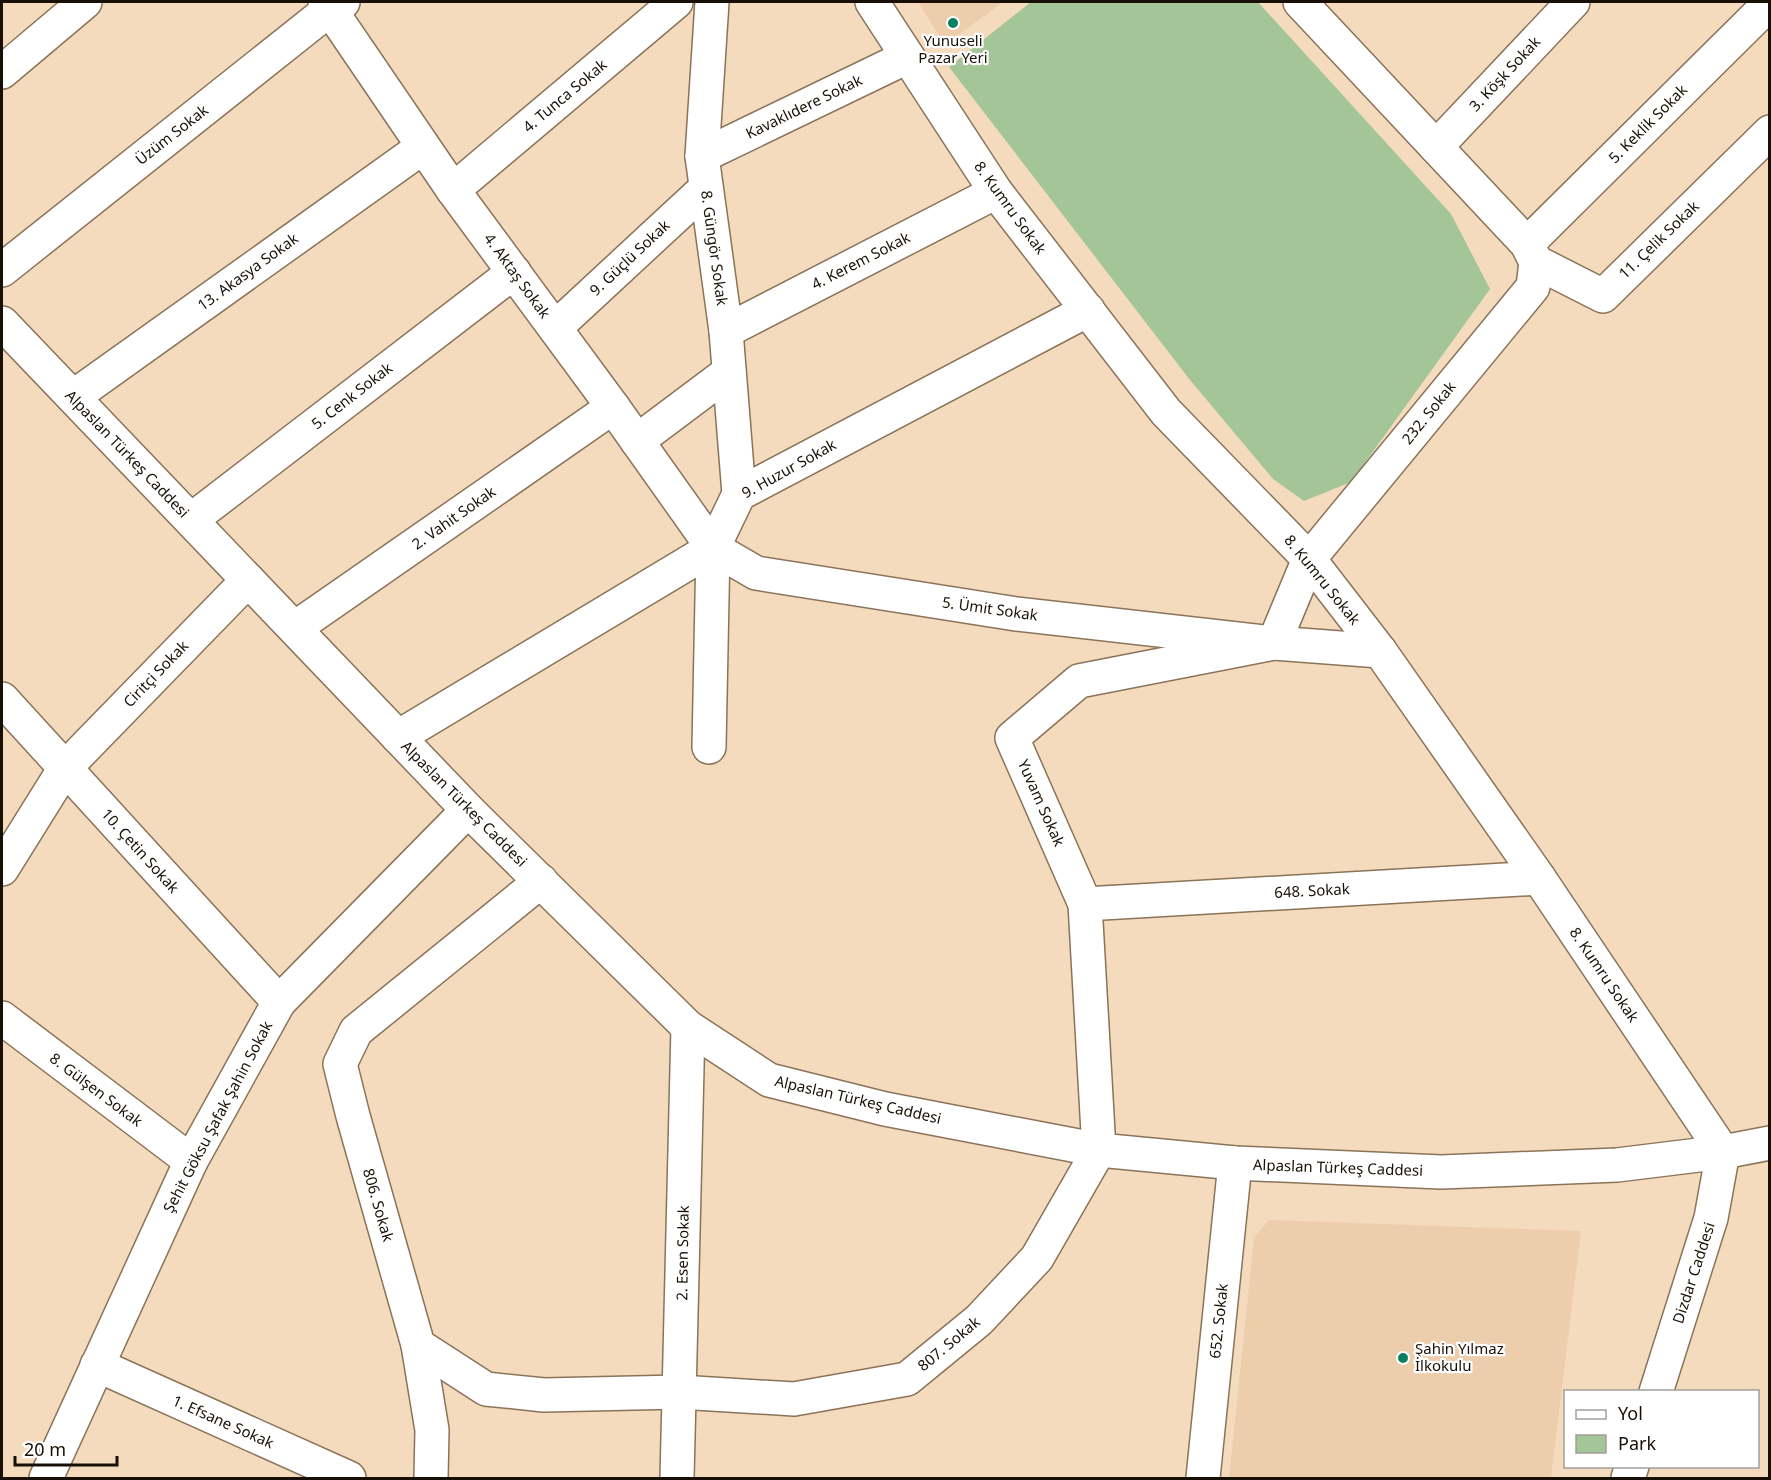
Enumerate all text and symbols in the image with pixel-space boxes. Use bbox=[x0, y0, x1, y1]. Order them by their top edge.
marker: Yunuseli Pazar Yeri bbox=[946, 16, 960, 30]
place label: Yunuseli Pazar Yeri bbox=[918, 30, 988, 67]
street label: 3. Köşk Sokak bbox=[1464, 32, 1544, 115]
street label: 4. Tunca Sokak bbox=[518, 54, 611, 136]
street label: Kavaklıdere Sokak bbox=[742, 69, 865, 143]
street label: 5. Keklik Sokak bbox=[1604, 80, 1691, 167]
street label: Üzüm Sokak bbox=[131, 100, 212, 169]
street label: 8. Kumru Sokak bbox=[970, 157, 1051, 258]
street label: 8. Güngör Sokak bbox=[697, 189, 733, 307]
street label: 11. Çelik Sokak bbox=[1614, 196, 1703, 283]
street label: 9. Güçlü Sokak bbox=[585, 215, 674, 300]
street label: 4. Kerem Sokak bbox=[808, 227, 913, 294]
street label: 13. Akasya Sokak bbox=[193, 228, 302, 315]
street label: 4. Aktaş Sokak bbox=[480, 229, 556, 322]
street label: 5. Cenk Sokak bbox=[307, 357, 396, 433]
street label: 232. Sokak bbox=[1397, 377, 1460, 448]
street label: Alpaslan Türkeş Caddesi bbox=[61, 385, 194, 521]
street label: 9. Huzur Sokak bbox=[738, 434, 839, 502]
street label: 2. Vahit Sokak bbox=[408, 481, 499, 553]
street label: 8. Kumru Sokak bbox=[1280, 530, 1365, 628]
street label: 5. Ümit Sokak bbox=[941, 591, 1039, 625]
street label: Ciritçi Sokak bbox=[118, 636, 192, 711]
street label: Alpaslan Türkeş Caddesi bbox=[397, 736, 532, 871]
street label: Yuvam Sokak bbox=[1014, 756, 1070, 849]
street label: 10. Çetin Sokak bbox=[97, 804, 184, 897]
street label: 648. Sokak bbox=[1274, 878, 1350, 902]
street label: 8. Kumru Sokak bbox=[1566, 923, 1644, 1026]
street label: Şehit Göksu Şafak Şahin Sokak bbox=[158, 1017, 276, 1216]
street label: 8. Gülşen Sokak bbox=[46, 1048, 147, 1131]
street label: Alpaslan Türkeş Caddesi bbox=[773, 1070, 943, 1128]
street label: Alpaslan Türkeş Caddesi bbox=[1253, 1154, 1423, 1180]
street label: 806. Sokak bbox=[359, 1166, 399, 1244]
street label: 2. Esen Sokak bbox=[671, 1205, 693, 1301]
street label: Dizdar Caddesi bbox=[1667, 1219, 1719, 1326]
street label: 652. Sokak bbox=[1204, 1282, 1232, 1359]
street label: 807. Sokak bbox=[913, 1311, 984, 1375]
place label: Şahin Yılmaz İlkokulu bbox=[1415, 1338, 1504, 1375]
marker: Şahin Yılmaz İlkokulu bbox=[1396, 1351, 1410, 1365]
street label: 1. Efsane Sokak bbox=[170, 1390, 277, 1452]
legend bbox=[1564, 1390, 1759, 1468]
text: Yol bbox=[1618, 1401, 1643, 1425]
scale bar bbox=[15, 1429, 117, 1467]
text: Park bbox=[1618, 1431, 1656, 1455]
text: 20 m bbox=[24, 1437, 66, 1461]

